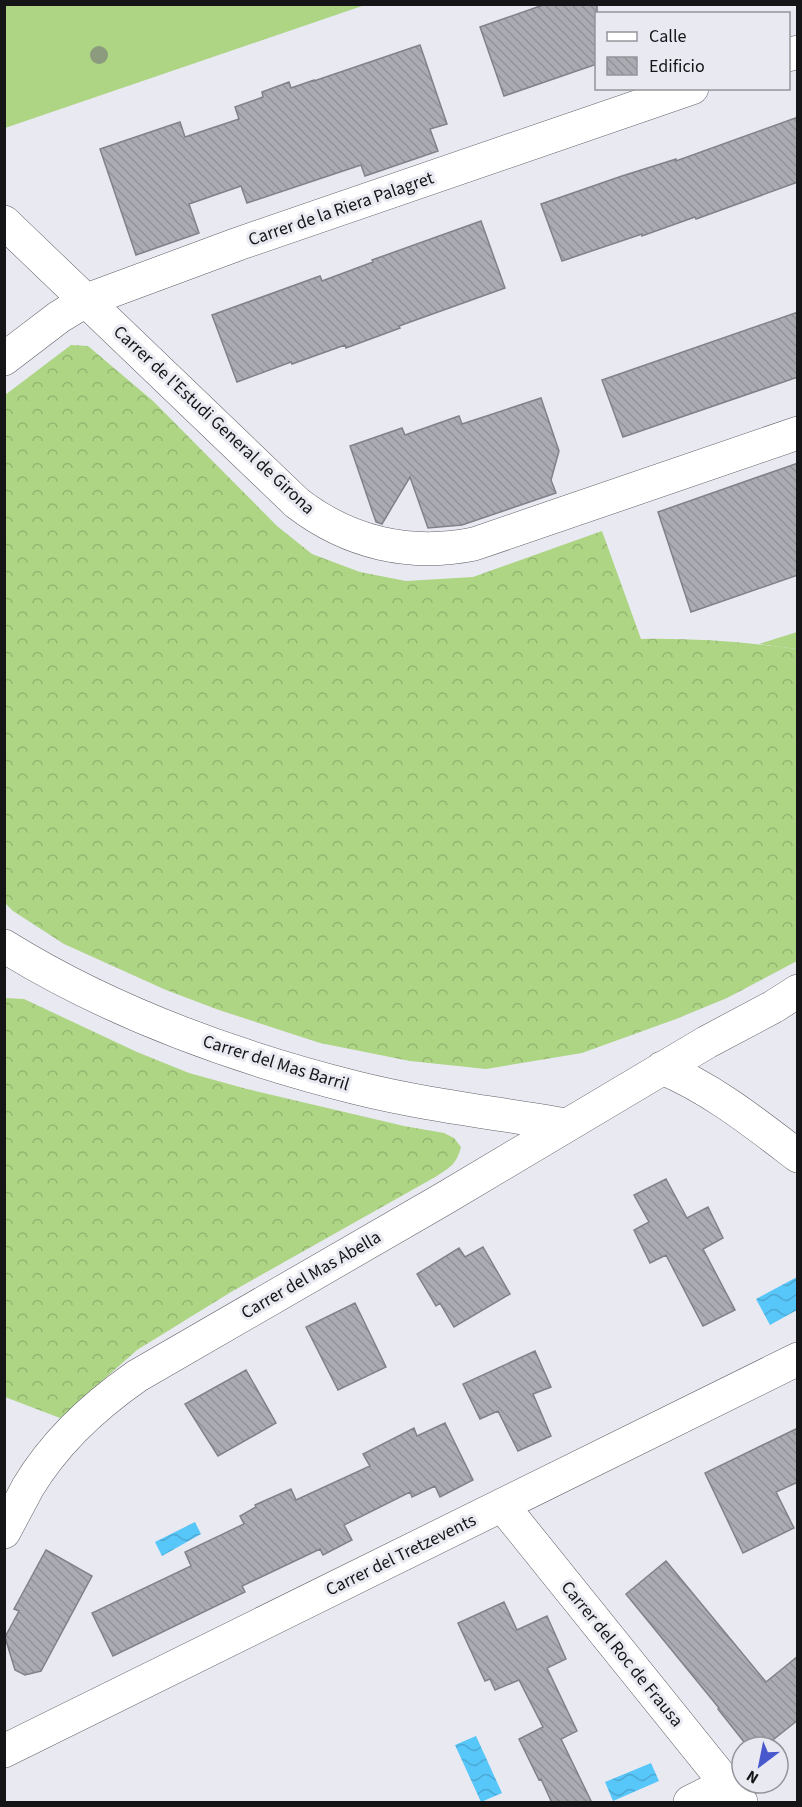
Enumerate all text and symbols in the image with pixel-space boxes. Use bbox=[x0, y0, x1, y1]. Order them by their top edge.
legend bbox=[595, 12, 790, 90]
text: Calle bbox=[649, 24, 687, 49]
text: Edificio bbox=[649, 54, 705, 79]
street label: Carrer de la Riera Palagret bbox=[245, 166, 437, 252]
street label: Carrer de l'Estudi General de Girona bbox=[108, 320, 320, 520]
street label: Carrer del Mas Barril bbox=[200, 1029, 352, 1097]
street label: Carrer del Mas Abella bbox=[236, 1225, 386, 1325]
street label: Carrer del Tretzevents bbox=[322, 1508, 480, 1602]
street label: Carrer del Roc de Frausa bbox=[555, 1576, 689, 1732]
north arrow bbox=[730, 1735, 790, 1795]
text: N bbox=[742, 1765, 763, 1789]

